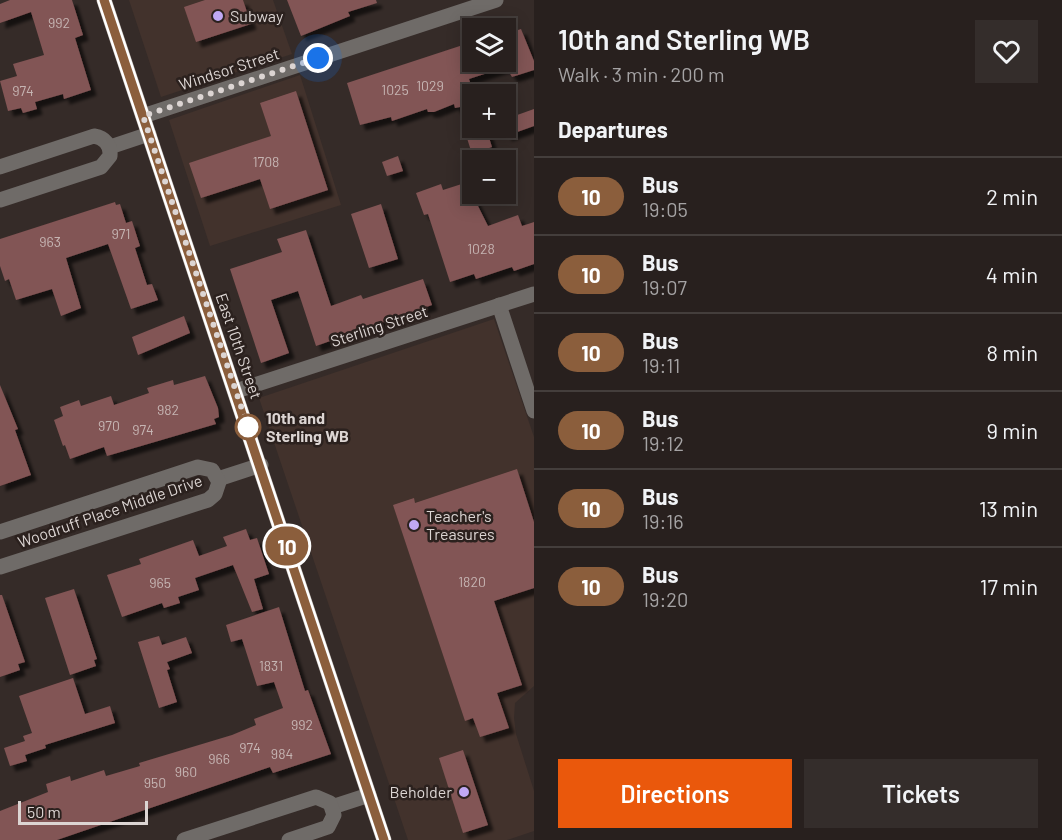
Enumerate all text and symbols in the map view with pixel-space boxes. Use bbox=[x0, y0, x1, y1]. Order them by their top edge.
place label: Subway bbox=[230, 6, 284, 25]
marker: Subway bbox=[211, 9, 225, 23]
house number: 992 bbox=[48, 14, 70, 31]
map controls bbox=[462, 18, 516, 204]
button: layers bbox=[462, 18, 516, 72]
button: heart bbox=[975, 20, 1038, 83]
text: 10th and Sterling WB bbox=[558, 22, 810, 56]
street label: Windsor Street bbox=[176, 43, 281, 94]
your location bbox=[303, 43, 333, 73]
text: Walk · 3 min · 200 m bbox=[558, 62, 724, 86]
house number: 1029 bbox=[416, 77, 444, 94]
house number: 1025 bbox=[381, 81, 409, 98]
house number: 974 bbox=[12, 82, 34, 99]
button: + bbox=[462, 84, 516, 138]
text: Departures bbox=[558, 116, 668, 142]
button: − bbox=[462, 150, 516, 204]
house number: 1708 bbox=[253, 153, 279, 170]
text: Bus bbox=[642, 171, 679, 197]
text: 2 min bbox=[986, 183, 1038, 209]
text: 10 bbox=[581, 184, 601, 209]
text: 19:05 bbox=[642, 197, 688, 221]
house number: 971 bbox=[112, 225, 130, 242]
house number: 963 bbox=[39, 233, 61, 250]
house number: 1028 bbox=[467, 240, 495, 257]
text: Bus bbox=[642, 249, 679, 275]
text: 4 min bbox=[986, 261, 1038, 287]
text: 10 bbox=[581, 262, 601, 287]
text: 19:07 bbox=[642, 275, 687, 299]
street label: East 10th Street bbox=[212, 290, 266, 401]
street label: Sterling Street bbox=[328, 301, 430, 350]
text: Bus bbox=[642, 327, 679, 353]
text: 8 min bbox=[986, 339, 1038, 365]
text: 10 bbox=[581, 340, 601, 365]
text: 19:11 bbox=[642, 353, 680, 377]
house number: 982 bbox=[157, 401, 179, 418]
text: Bus bbox=[642, 405, 679, 431]
place label: 10th and Sterling WB bbox=[266, 408, 349, 445]
marker: 10th and Sterling WB bbox=[235, 414, 261, 440]
house number: 970 bbox=[98, 417, 120, 434]
text: 9 min bbox=[986, 417, 1038, 443]
text: 10 bbox=[581, 418, 601, 443]
house number: 974 bbox=[132, 421, 154, 438]
text: 19:12 bbox=[642, 431, 684, 455]
street label: Woodruff Place Middle Drive bbox=[15, 470, 205, 551]
text: Bus bbox=[642, 483, 679, 509]
text: 13 min bbox=[979, 495, 1038, 521]
text: 10 bbox=[581, 496, 601, 521]
place label: Teacher's Treasures bbox=[426, 506, 495, 543]
text: 19:16 bbox=[642, 509, 684, 533]
marker: Teacher's Treasures bbox=[407, 518, 421, 532]
line badge: 10 bbox=[260, 526, 314, 566]
text: 10 bbox=[277, 534, 297, 559]
text: Bus bbox=[642, 561, 679, 587]
house number: 1820 bbox=[458, 573, 486, 590]
text: 17 min bbox=[980, 573, 1038, 599]
house number: 965 bbox=[149, 574, 171, 591]
text: 10 bbox=[581, 574, 601, 599]
text: 19:20 bbox=[642, 587, 688, 611]
house number: 1831 bbox=[259, 657, 283, 674]
house number: 992 bbox=[291, 716, 313, 733]
house number: 974 bbox=[239, 739, 261, 756]
house number: 984 bbox=[271, 745, 293, 762]
house number: 966 bbox=[208, 750, 230, 767]
button: Directions bbox=[558, 759, 792, 828]
button: Tickets bbox=[804, 759, 1038, 828]
house number: 960 bbox=[175, 763, 197, 780]
house number: 950 bbox=[144, 774, 166, 791]
place label: Beholder bbox=[389, 782, 452, 801]
marker: Beholder bbox=[457, 785, 471, 799]
scale bar bbox=[18, 798, 148, 826]
text: 50 m bbox=[27, 802, 61, 821]

